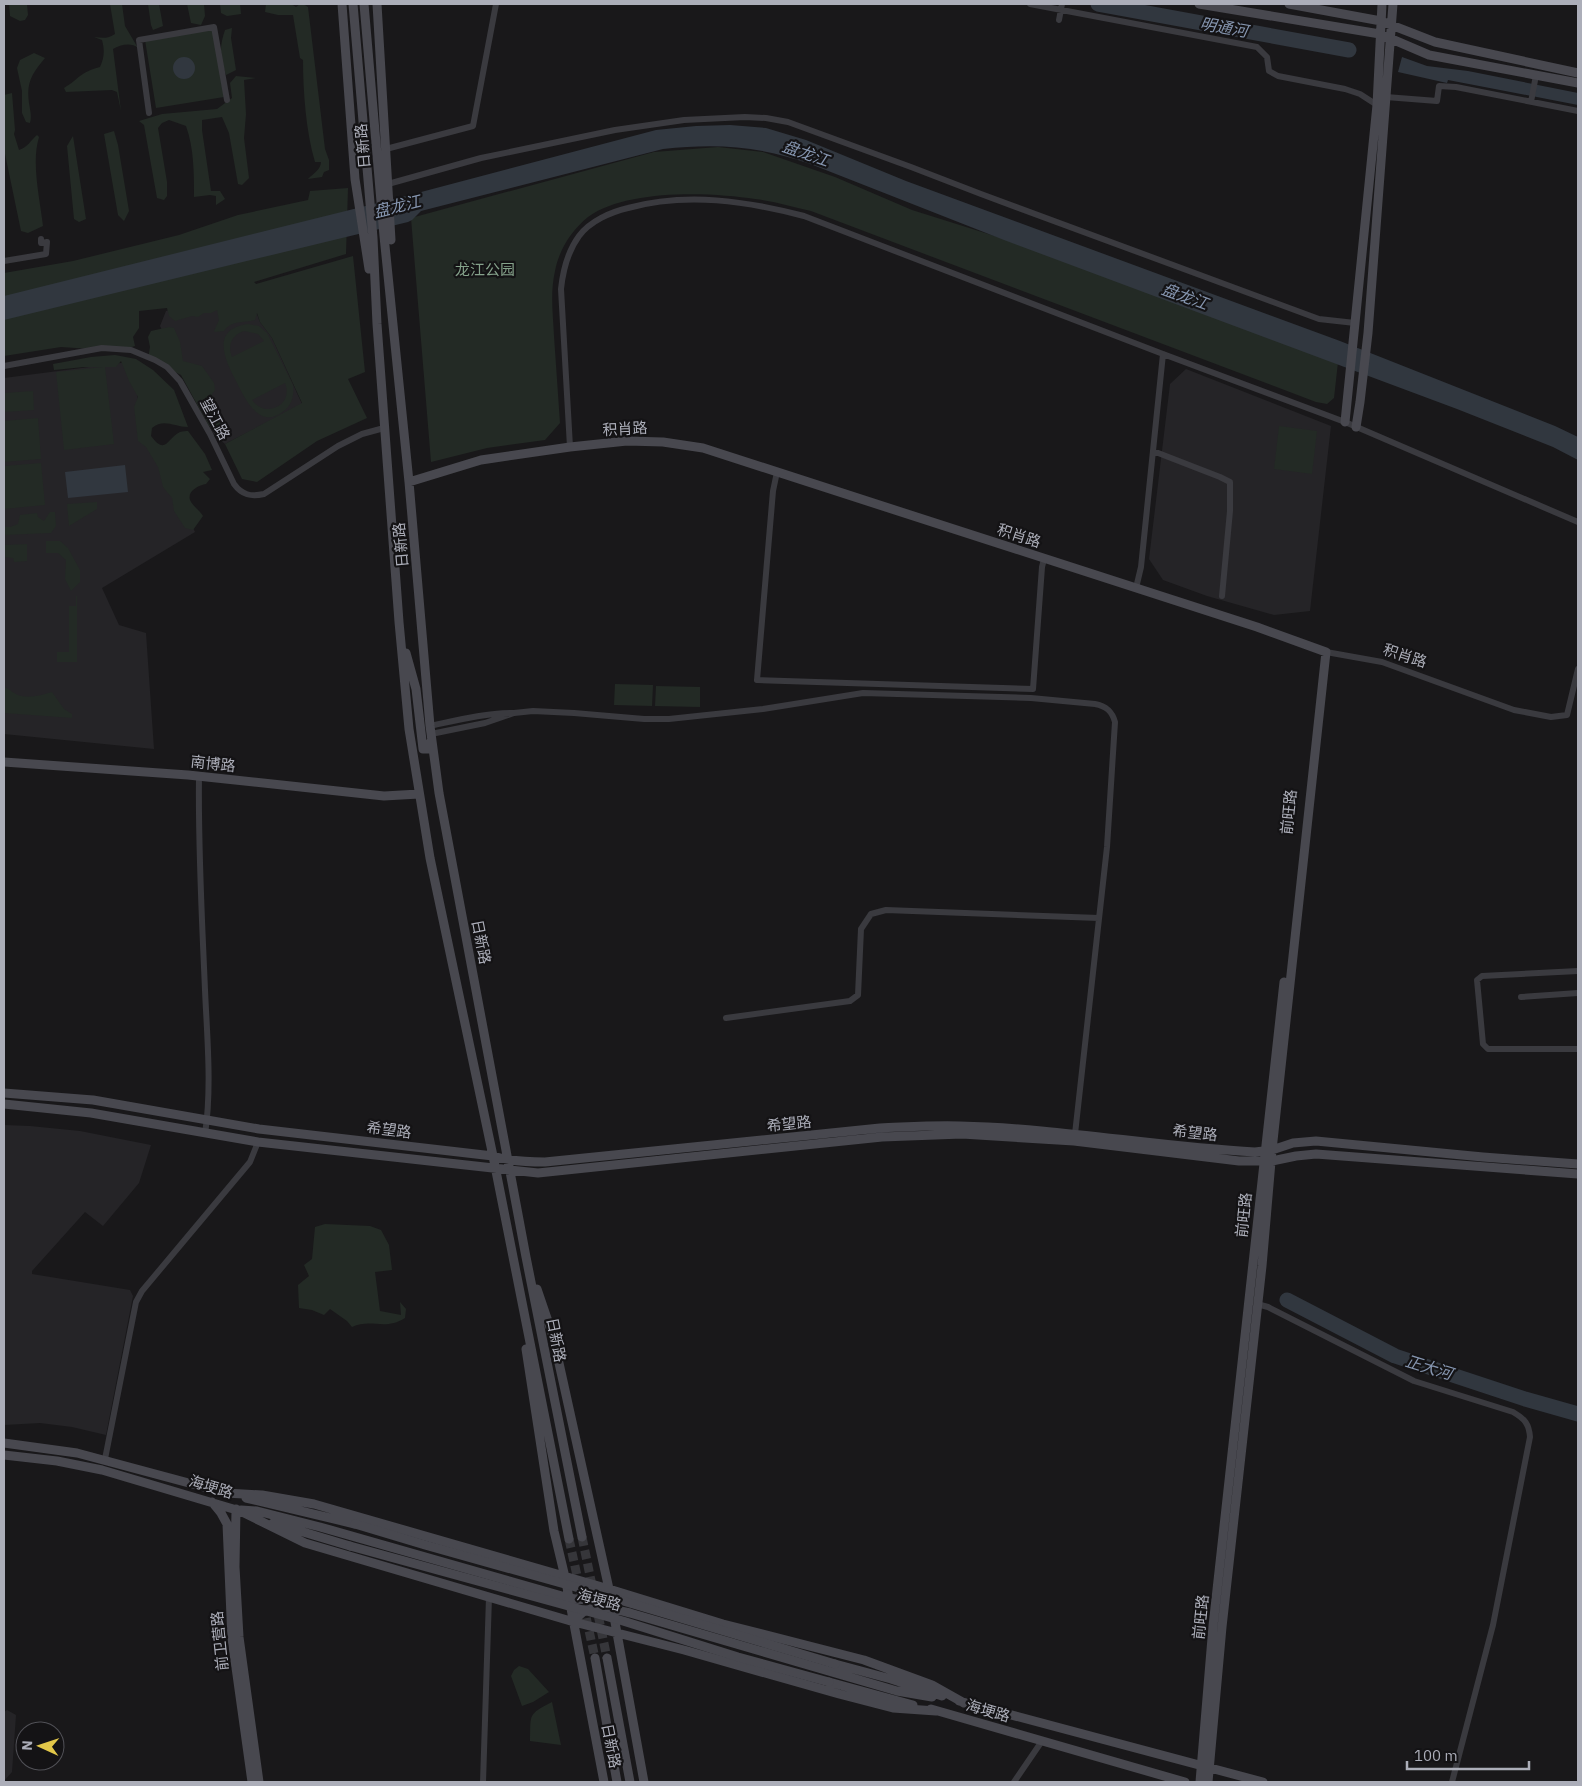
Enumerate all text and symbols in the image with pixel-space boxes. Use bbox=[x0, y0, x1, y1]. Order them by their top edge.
water label: 明通河 bbox=[1199, 13, 1252, 42]
street label: 日新路 bbox=[351, 123, 374, 169]
water label: 盘龙江 bbox=[780, 136, 834, 171]
water label: 盘龙江 bbox=[371, 190, 425, 222]
park label: 龙江公园 bbox=[455, 260, 515, 279]
water label: 盘龙江 bbox=[1159, 278, 1213, 314]
street label: 望江路 bbox=[196, 394, 234, 443]
street label: 积肖路 bbox=[602, 418, 648, 439]
street label: 积肖路 bbox=[995, 520, 1043, 552]
street label: 日新路 bbox=[389, 522, 412, 568]
street label: 积肖路 bbox=[1381, 640, 1429, 672]
street label: 南博路 bbox=[190, 752, 236, 775]
street label: 前旺路 bbox=[1277, 789, 1300, 835]
street label: 日新路 bbox=[468, 918, 495, 966]
street label: 希望路 bbox=[766, 1112, 812, 1135]
street label: 希望路 bbox=[366, 1117, 413, 1142]
street label: 希望路 bbox=[1172, 1121, 1218, 1144]
street label: 前旺路 bbox=[1232, 1192, 1255, 1238]
street label: 日新路 bbox=[543, 1316, 570, 1364]
water label: 正大河 bbox=[1403, 1350, 1458, 1384]
street label: 海埂路 bbox=[187, 1471, 235, 1502]
street label: 海埂路 bbox=[575, 1585, 623, 1615]
street label: 前旺路 bbox=[1189, 1594, 1212, 1640]
street label: 前卫营路 bbox=[207, 1610, 232, 1672]
street label: 海埂路 bbox=[964, 1695, 1012, 1726]
north arrow bbox=[15, 1721, 65, 1771]
street label: 日新路 bbox=[598, 1722, 625, 1770]
scale bar bbox=[1407, 1738, 1530, 1770]
text: N bbox=[18, 1740, 36, 1751]
text: 100 m bbox=[1414, 1746, 1458, 1765]

